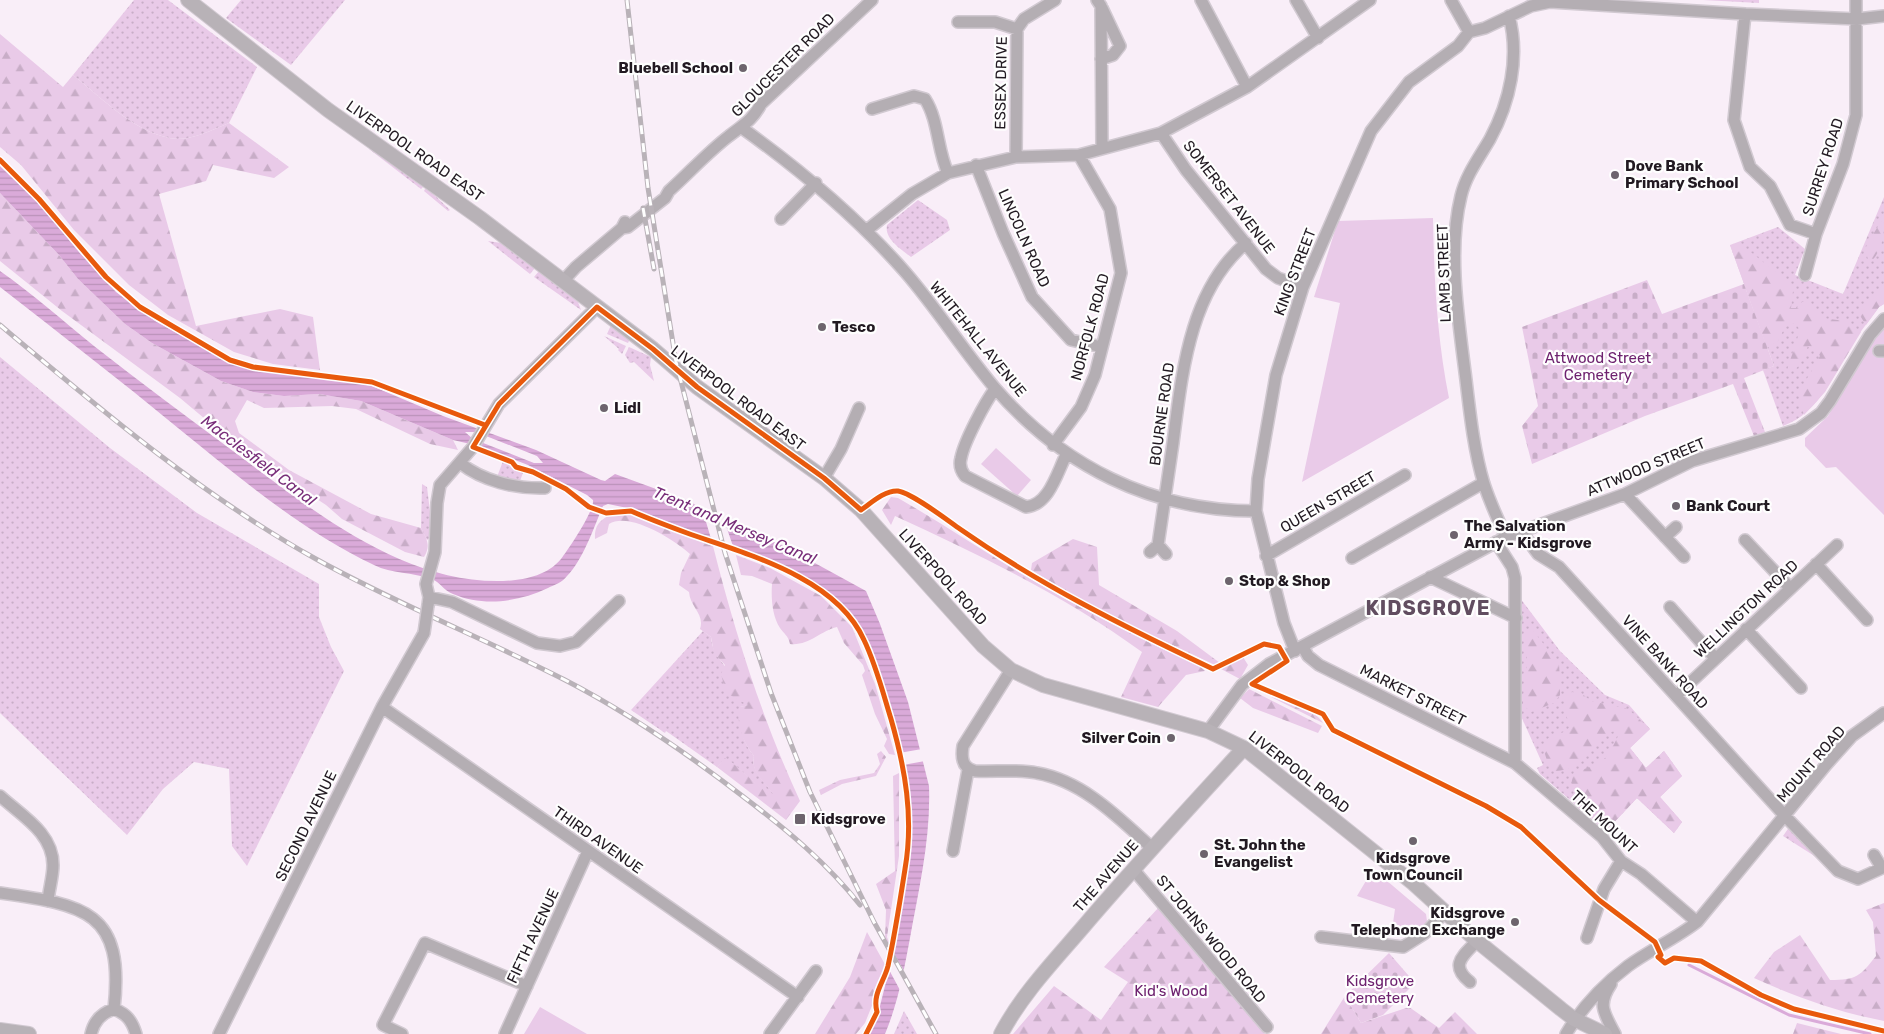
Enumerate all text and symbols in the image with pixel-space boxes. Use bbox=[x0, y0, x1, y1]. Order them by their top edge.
street label: GLOUCESTER ROAD bbox=[728, 10, 838, 120]
street label: ESSEX DRIVE bbox=[991, 36, 1011, 130]
place label: Bluebell School bbox=[618, 59, 733, 77]
marker: Bluebell School bbox=[737, 62, 749, 74]
street label: LIVERPOOL ROAD EAST bbox=[343, 97, 487, 205]
street label: SURREY ROAD bbox=[1799, 116, 1847, 218]
street label: SOMERSET AVENUE bbox=[1179, 137, 1279, 257]
place label: Dove Bank Primary School bbox=[1625, 157, 1739, 192]
marker: Dove Bank Primary School bbox=[1609, 169, 1621, 181]
street label: LINCOLN ROAD bbox=[994, 186, 1054, 290]
street label: LAMB STREET bbox=[1433, 223, 1455, 323]
street label: KING STREET bbox=[1270, 226, 1320, 318]
street label: NORFOLK ROAD bbox=[1067, 271, 1113, 383]
street label: WHITEHALL AVENUE bbox=[926, 278, 1030, 400]
place label: Tesco bbox=[832, 318, 875, 336]
marker: Tesco bbox=[816, 321, 828, 333]
street label: LIVERPOOL ROAD EAST bbox=[667, 342, 809, 455]
park label: Attwood Street Cemetery bbox=[1545, 349, 1651, 384]
street label: BOURNE ROAD bbox=[1146, 361, 1178, 467]
place label: Lidl bbox=[614, 399, 641, 417]
marker: Lidl bbox=[598, 402, 610, 414]
water label: Macclesfield Canal bbox=[198, 411, 321, 510]
street label: ATTWOOD STREET bbox=[1584, 434, 1708, 500]
street label: QUEEN STREET bbox=[1277, 467, 1379, 537]
water label: Trent and Mersey Canal bbox=[650, 482, 820, 569]
place label: Bank Court bbox=[1686, 497, 1770, 515]
marker: Bank Court bbox=[1670, 500, 1682, 512]
place label: The Salvation Army - Kidsgrove bbox=[1464, 517, 1592, 552]
street label: LIVERPOOL ROAD bbox=[895, 525, 991, 629]
marker: The Salvation Army - Kidsgrove bbox=[1448, 529, 1460, 541]
street label: WELLINGTON ROAD bbox=[1690, 556, 1802, 662]
place label: Stop & Shop bbox=[1239, 572, 1330, 590]
marker: Stop & Shop bbox=[1223, 575, 1235, 587]
district label: KIDSGROVE bbox=[1366, 596, 1490, 620]
street label: VINE BANK ROAD bbox=[1618, 611, 1712, 713]
street label: MARKET STREET bbox=[1357, 661, 1469, 730]
street label: MOUNT ROAD bbox=[1773, 722, 1849, 806]
street label: LIVERPOOL ROAD bbox=[1245, 727, 1353, 817]
place label: Silver Coin bbox=[1082, 729, 1161, 747]
marker: Silver Coin bbox=[1165, 732, 1177, 744]
street label: SECOND AVENUE bbox=[271, 768, 341, 884]
street label: THE MOUNT bbox=[1567, 787, 1641, 857]
street label: THIRD AVENUE bbox=[550, 802, 646, 878]
place label: Kidsgrove bbox=[811, 810, 886, 828]
marker: Kidsgrove bbox=[793, 812, 807, 826]
marker: Kidsgrove Town Council bbox=[1407, 835, 1419, 847]
street label: THE AVENUE bbox=[1070, 836, 1142, 916]
place label: St. John the Evangelist bbox=[1214, 836, 1306, 871]
marker: St. John the Evangelist bbox=[1198, 848, 1210, 860]
place label: Kidsgrove Town Council bbox=[1364, 849, 1462, 884]
street label: ST JOHNS WOOD ROAD bbox=[1152, 872, 1270, 1006]
street label: FIFTH AVENUE bbox=[503, 886, 563, 986]
place label: Kidsgrove Telephone Exchange bbox=[1351, 904, 1505, 939]
marker: Kidsgrove Telephone Exchange bbox=[1509, 916, 1521, 928]
park label: Kidsgrove Cemetery bbox=[1346, 972, 1414, 1007]
park label: Kid's Wood bbox=[1134, 982, 1208, 1000]

